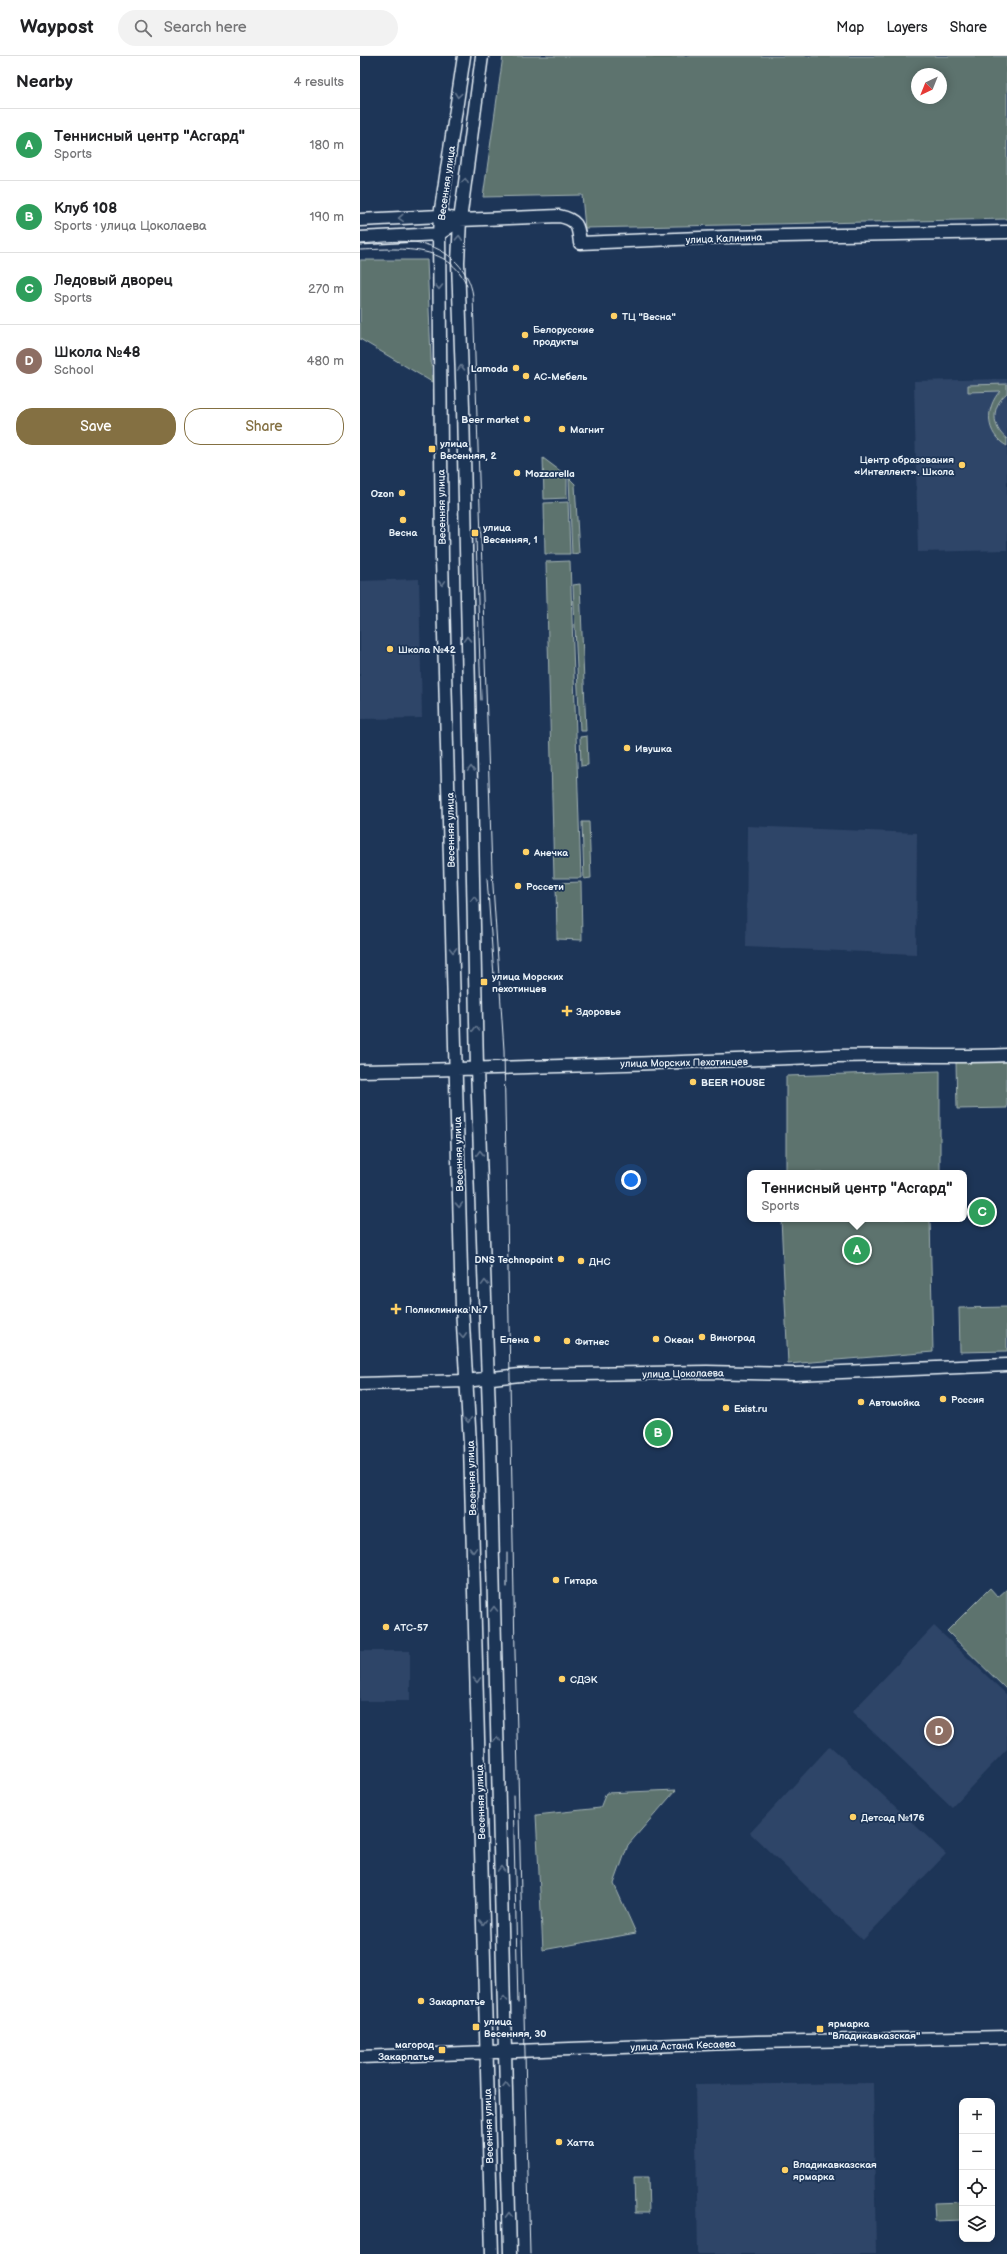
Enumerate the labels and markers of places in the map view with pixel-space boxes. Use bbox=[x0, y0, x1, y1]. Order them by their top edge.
marker: ТЦ "Весна" bbox=[609, 311, 619, 321]
place label: ТЦ "Весна" bbox=[622, 311, 676, 323]
place label: Белорусские продукты bbox=[533, 324, 594, 348]
marker: Белорусские продукты bbox=[520, 330, 530, 340]
place label: Lamoda bbox=[471, 363, 508, 375]
marker: Lamoda bbox=[511, 363, 521, 373]
marker: АС-Мебель bbox=[521, 371, 531, 381]
place label: АС-Мебель bbox=[533, 371, 588, 383]
place label: Beer market bbox=[461, 414, 520, 426]
marker: Beer market bbox=[522, 414, 532, 424]
marker: Магнит bbox=[557, 424, 567, 434]
place label: Магнит bbox=[570, 424, 605, 436]
place label: улица Весенняя, 2 bbox=[440, 438, 497, 462]
marker: улица Весенняя, 2 bbox=[427, 444, 437, 454]
place label: Центр образования «Интеллект». Школа bbox=[854, 454, 954, 478]
marker: Центр образования «Интеллект». Школа bbox=[957, 460, 967, 470]
marker: Mozzarella bbox=[512, 468, 522, 478]
place label: Mozzarella bbox=[525, 468, 575, 480]
place label: Ozon bbox=[371, 488, 394, 500]
marker: Ozon bbox=[397, 488, 407, 498]
marker: Весна bbox=[398, 515, 408, 525]
place label: улица Весенняя, 1 bbox=[483, 522, 538, 546]
place label: Весна bbox=[389, 527, 417, 539]
marker: улица Весенняя, 1 bbox=[470, 528, 480, 538]
marker: Школа №42 bbox=[385, 644, 395, 654]
place label: Школа №42 bbox=[398, 644, 456, 656]
marker: Ивушка bbox=[622, 743, 632, 753]
place label: Ивушка bbox=[635, 743, 672, 755]
marker: Анечка bbox=[521, 847, 531, 857]
place label: Анечка bbox=[533, 847, 568, 859]
marker: Россети bbox=[513, 881, 523, 891]
place label: Россети bbox=[526, 881, 564, 893]
place label: улица Морских пехотинцев bbox=[492, 971, 564, 995]
marker: улица Морских пехотинцев bbox=[479, 977, 489, 987]
marker: Здоровье bbox=[561, 1005, 573, 1017]
place label: Здоровье bbox=[576, 1006, 621, 1018]
marker: BEER HOUSE bbox=[688, 1077, 698, 1087]
place label: BEER HOUSE bbox=[701, 1077, 766, 1089]
pin: C bbox=[969, 1197, 995, 1227]
pin: A bbox=[844, 1235, 870, 1265]
place label: DNS Technopoint bbox=[474, 1254, 554, 1266]
marker: DNS Technopoint bbox=[556, 1254, 566, 1264]
marker: ДНС bbox=[576, 1256, 586, 1266]
place label: ДНС bbox=[589, 1256, 610, 1268]
marker: Поликлиника №7 bbox=[390, 1303, 402, 1315]
place label: Поликлиника №7 bbox=[405, 1304, 488, 1316]
marker: Виноград bbox=[697, 1332, 707, 1342]
place label: Виноград bbox=[710, 1332, 755, 1344]
place label: Елена bbox=[500, 1334, 529, 1346]
marker: Елена bbox=[532, 1334, 542, 1344]
marker: Океан bbox=[651, 1334, 661, 1344]
place label: Океан bbox=[664, 1334, 694, 1346]
marker: Фитнес bbox=[562, 1336, 572, 1346]
place label: Фитнес bbox=[575, 1336, 609, 1348]
marker: Россия bbox=[938, 1394, 948, 1404]
place label: Россия bbox=[951, 1394, 985, 1406]
marker: Автомойка bbox=[856, 1397, 866, 1407]
place label: Автомойка bbox=[868, 1397, 920, 1409]
marker: Exist.ru bbox=[721, 1403, 731, 1413]
place label: Exist.ru bbox=[734, 1403, 768, 1415]
pin: B bbox=[645, 1418, 671, 1448]
marker: Гитара bbox=[551, 1575, 561, 1585]
place label: Гитара bbox=[564, 1575, 598, 1587]
marker: АТС-57 bbox=[381, 1622, 391, 1632]
place label: АТС-57 bbox=[393, 1622, 429, 1634]
marker: СДЭК bbox=[557, 1674, 567, 1684]
place label: СДЭК bbox=[570, 1674, 598, 1686]
pin: D bbox=[926, 1716, 952, 1746]
marker: Детсад №176 bbox=[848, 1812, 858, 1822]
place label: Детсад №176 bbox=[861, 1812, 925, 1824]
marker: Закарпатье bbox=[416, 1996, 426, 2006]
place label: Закарпатье bbox=[429, 1996, 486, 2008]
place label: улица Весенняя, 30 bbox=[484, 2016, 547, 2040]
place label: ярмарка "Владикавказская" bbox=[828, 2018, 920, 2042]
marker: улица Весенняя, 30 bbox=[471, 2022, 481, 2032]
marker: ярмарка "Владикавказская" bbox=[815, 2024, 825, 2034]
place label: магород Закарпатье bbox=[378, 2039, 434, 2063]
marker: магород Закарпатье bbox=[437, 2045, 447, 2055]
marker: Хатта bbox=[554, 2137, 564, 2147]
place label: Хатта bbox=[566, 2137, 594, 2149]
place label: Владикавказская ярмарка bbox=[793, 2159, 877, 2183]
marker: Владикавказская ярмарка bbox=[780, 2165, 790, 2175]

